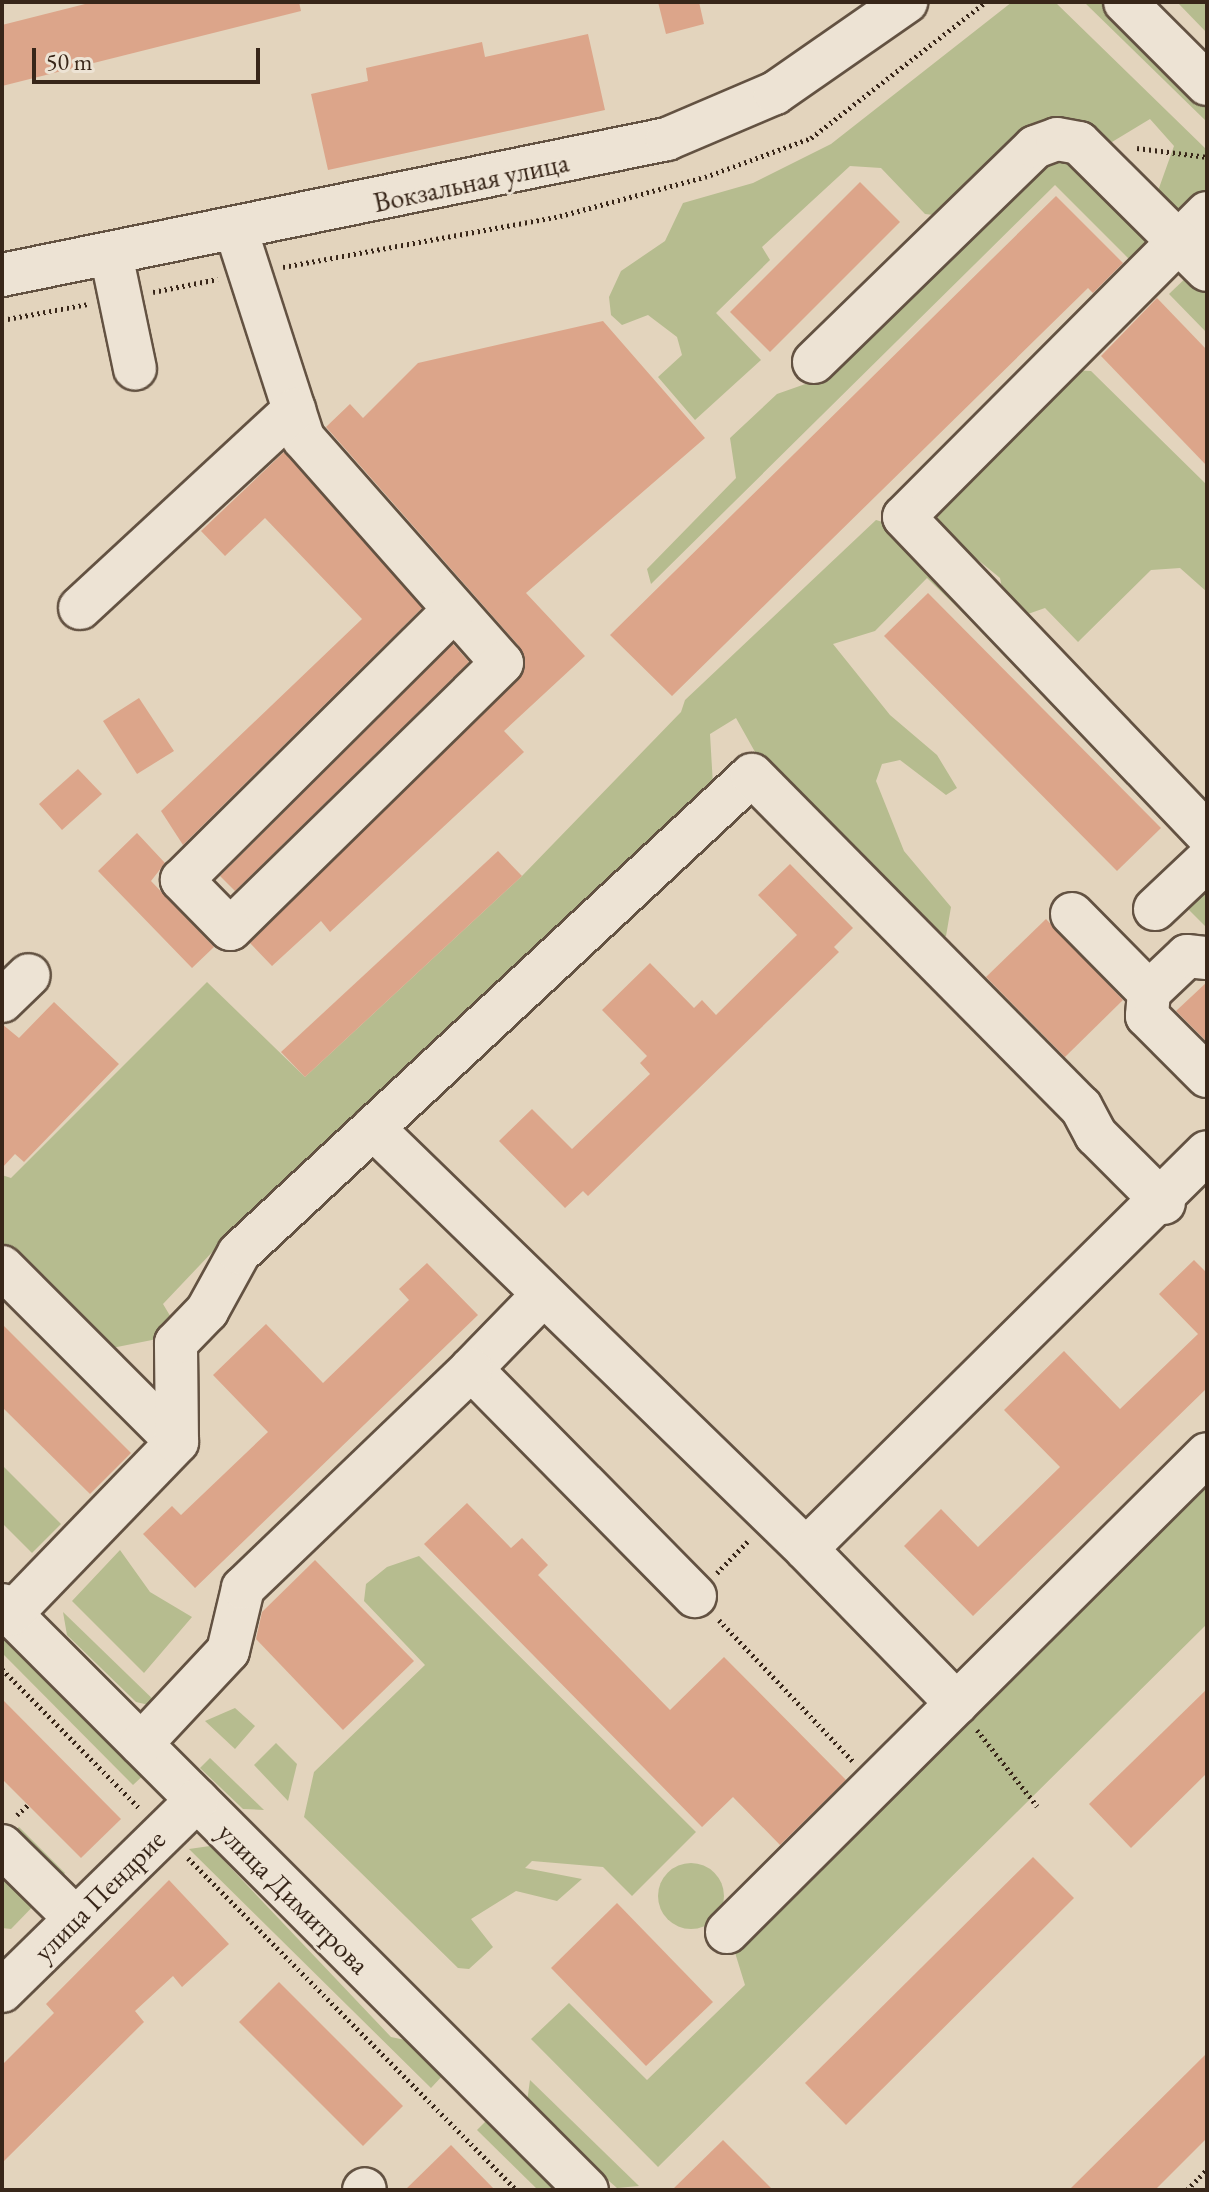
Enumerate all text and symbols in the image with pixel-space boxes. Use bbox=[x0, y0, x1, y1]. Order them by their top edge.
scale bar bbox=[36, 32, 264, 82]
text: 50 m bbox=[46, 46, 93, 77]
street label: Вокзальная улица bbox=[370, 145, 572, 219]
street label: улица Димитрова bbox=[211, 1815, 377, 1981]
street label: улица Пендрие bbox=[26, 1822, 172, 1968]

